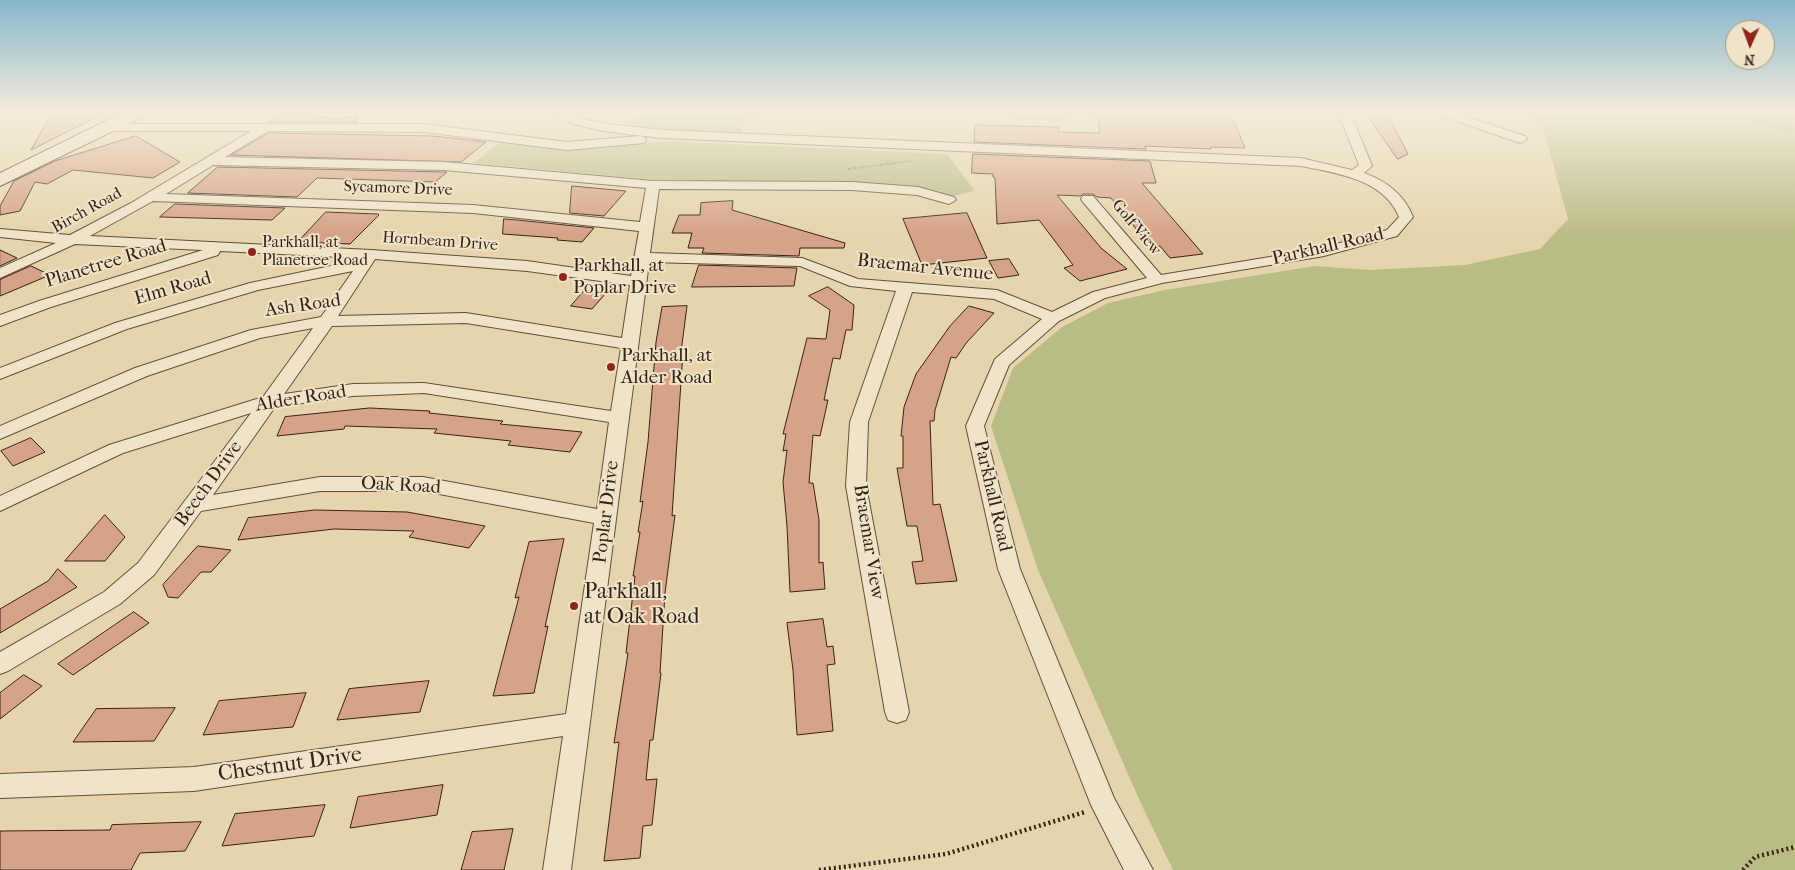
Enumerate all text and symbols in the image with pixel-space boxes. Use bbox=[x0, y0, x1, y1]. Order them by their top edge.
north arrow bbox=[1725, 20, 1775, 70]
text: N bbox=[1744, 51, 1755, 68]
street label: Sycamore Drive bbox=[343, 178, 453, 200]
street label: Birch Road bbox=[49, 184, 125, 238]
street label: Golf View bbox=[1107, 196, 1165, 260]
street label: Parkhall Road bbox=[1270, 223, 1386, 271]
street label: Hornbeam Drive bbox=[381, 228, 499, 256]
place label: Parkhall, at Planetree Road bbox=[262, 233, 368, 271]
street label: Planetree Road bbox=[43, 235, 169, 293]
marker: Parkhall, at Planetree Road bbox=[246, 246, 258, 258]
street label: Braemar Avenue bbox=[856, 250, 994, 286]
place label: Parkhall, at Poplar Drive bbox=[573, 255, 676, 299]
street label: Elm Road bbox=[132, 267, 214, 311]
marker: Parkhall, at Poplar Drive bbox=[557, 271, 569, 283]
street label: Ash Road bbox=[264, 289, 342, 323]
place label: Parkhall, at Alder Road bbox=[621, 345, 713, 389]
marker: Parkhall, at Alder Road bbox=[605, 361, 617, 373]
street label: Alder Road bbox=[254, 381, 348, 417]
street label: Beech Drive bbox=[170, 437, 248, 531]
street label: Parkhall Road bbox=[968, 438, 1016, 554]
street label: Poplar Drive bbox=[589, 459, 625, 565]
street label: Oak Road bbox=[360, 473, 442, 499]
street label: Braemar View bbox=[848, 483, 888, 601]
place label: Parkhall, at Oak Road bbox=[584, 580, 699, 632]
marker: Parkhall, at Oak Road bbox=[568, 600, 580, 612]
street label: Chestnut Drive bbox=[216, 742, 364, 788]

